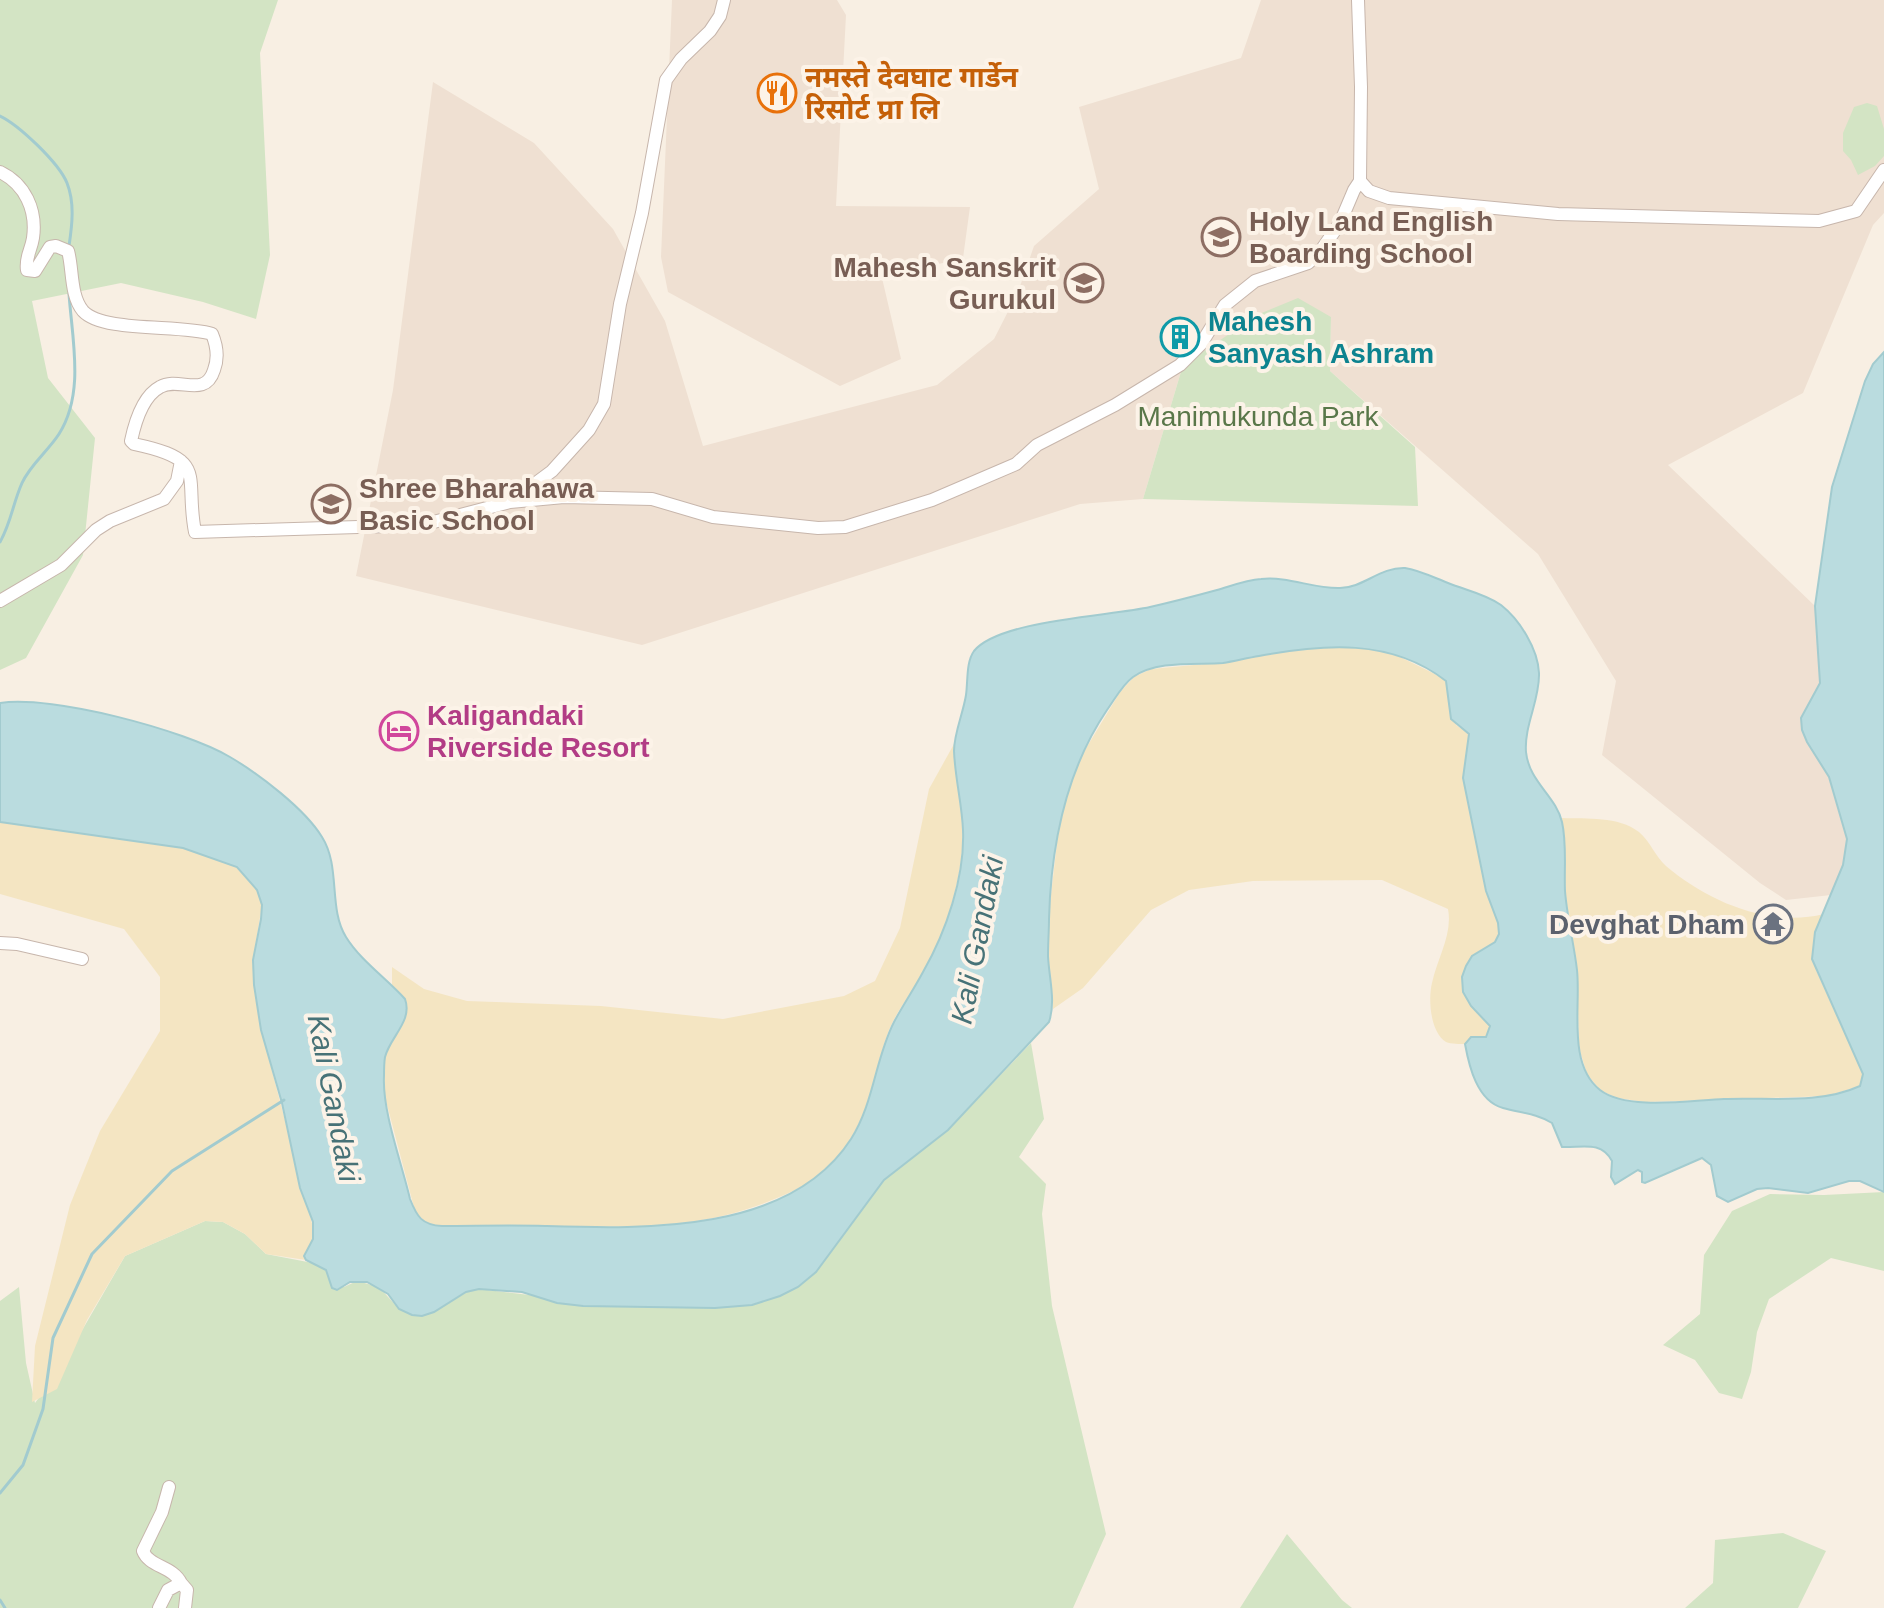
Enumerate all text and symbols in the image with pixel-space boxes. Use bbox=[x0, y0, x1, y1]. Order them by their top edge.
place label: नमस्ते देवघाट गार्डेन रिसोर्ट प्रा लि bbox=[805, 60, 1019, 125]
restaurant icon: नमस्ते देवघाट गार्डेन रिसोर्ट प्रा लि bbox=[756, 72, 798, 114]
place label: Holy Land English Boarding School bbox=[1249, 206, 1493, 269]
school or university icon: Holy Land English Boarding School bbox=[1200, 216, 1242, 258]
place label: Mahesh Sanskrit Gurukul bbox=[833, 252, 1056, 315]
school or university icon: Mahesh Sanskrit Gurukul bbox=[1063, 262, 1105, 304]
place label: Mahesh Sanyash Ashram bbox=[1208, 306, 1434, 369]
building icon: Mahesh Sanyash Ashram bbox=[1159, 316, 1201, 358]
park label: Manimukunda Park bbox=[1137, 401, 1380, 432]
place label: Shree Bharahawa Basic School bbox=[359, 473, 594, 536]
school or university icon: Shree Bharahawa Basic School bbox=[310, 483, 352, 525]
place label: Kaligandaki Riverside Resort bbox=[427, 700, 650, 763]
hotel icon: Kaligandaki Riverside Resort bbox=[378, 710, 420, 752]
water label: Kali Gandaki bbox=[945, 852, 1010, 1027]
temple icon: Devghat Dham bbox=[1752, 903, 1794, 945]
place label: Devghat Dham bbox=[1549, 909, 1745, 940]
water label: Kali Gandaki bbox=[302, 1011, 367, 1186]

